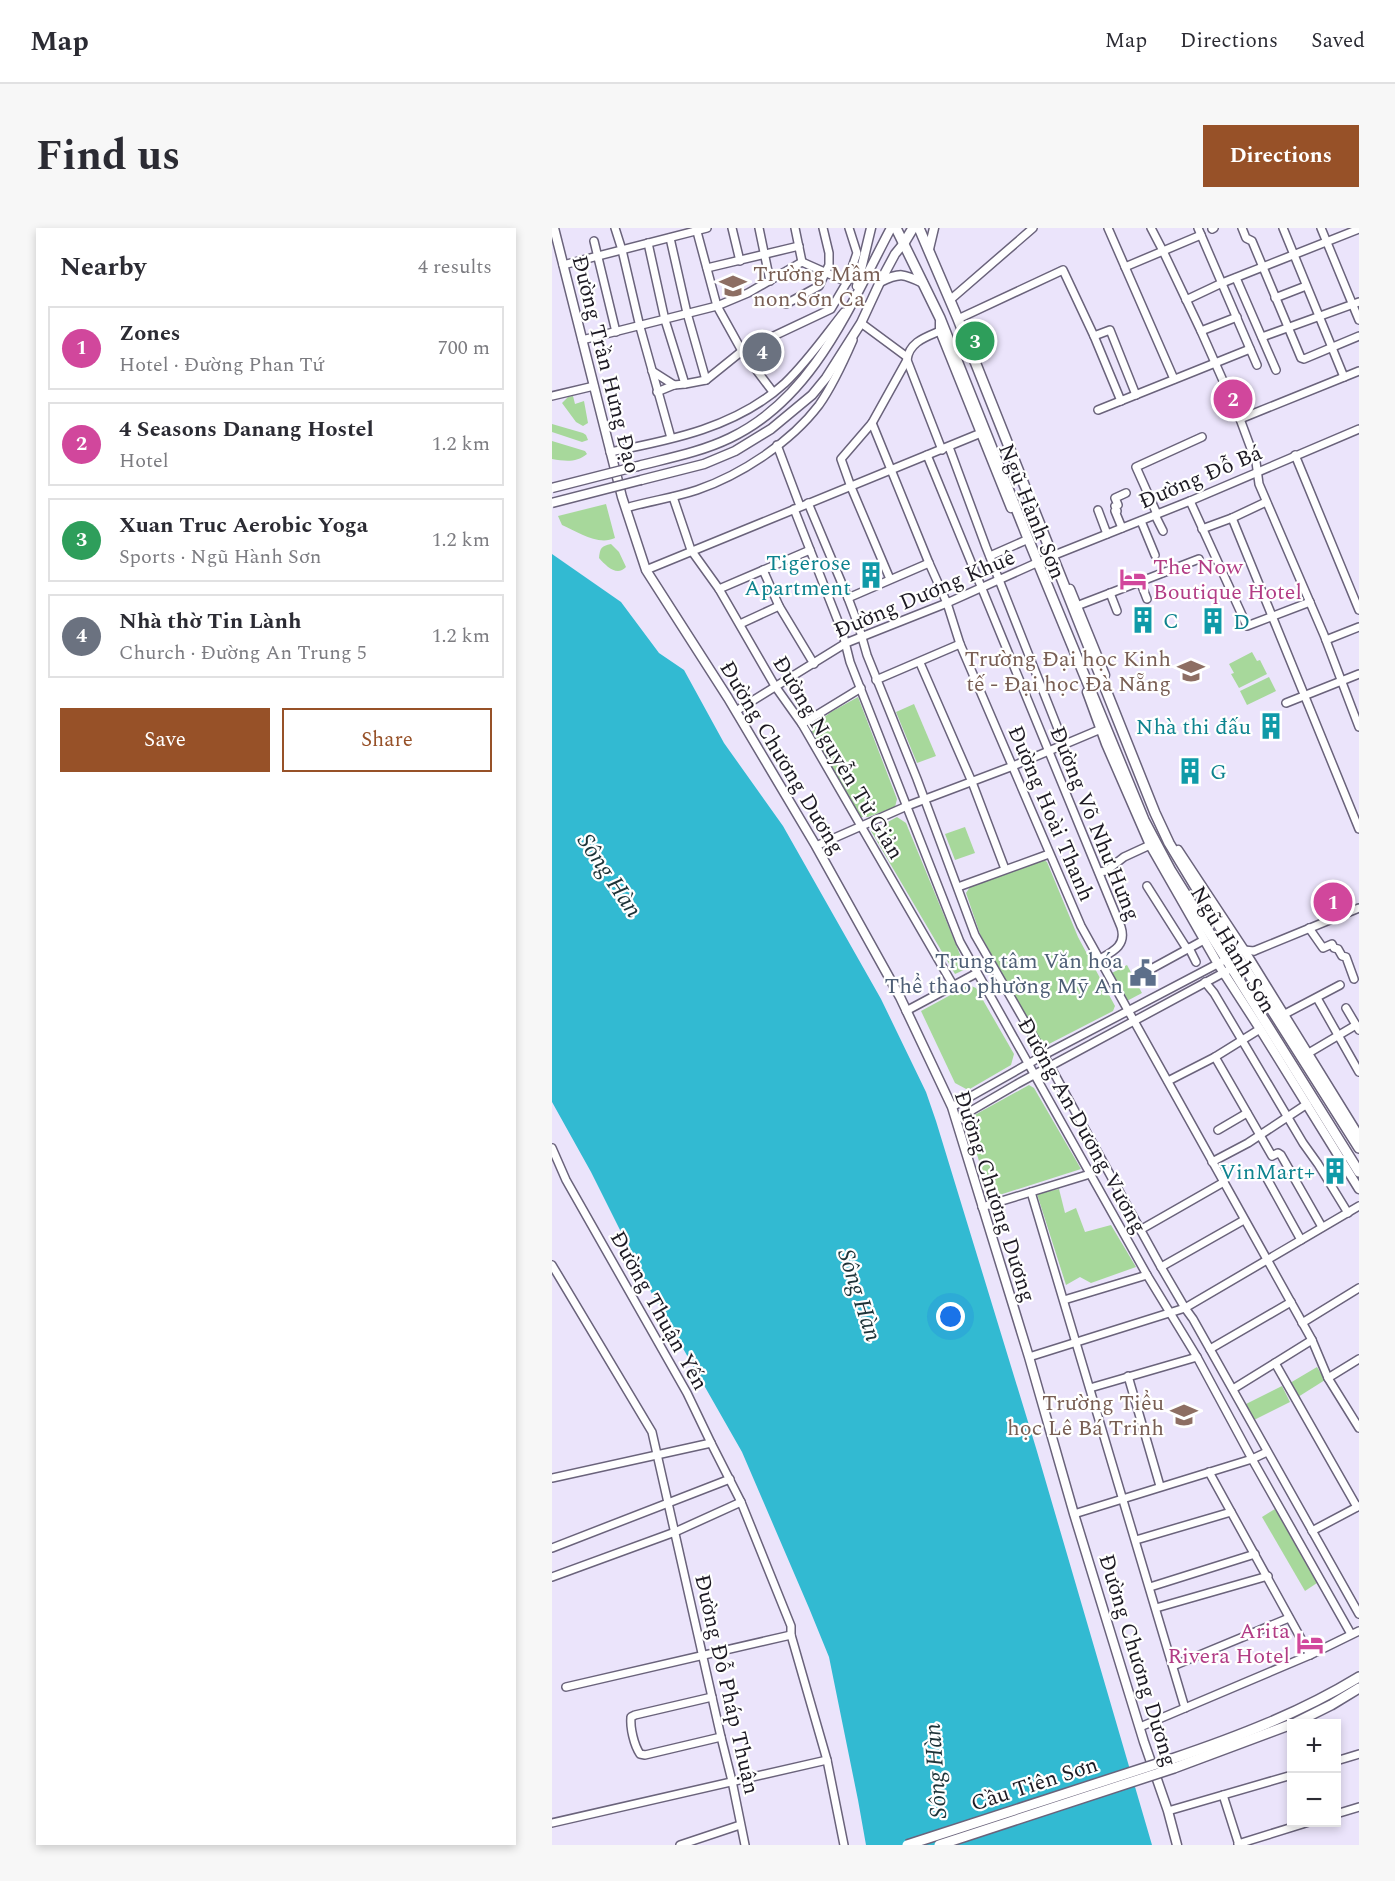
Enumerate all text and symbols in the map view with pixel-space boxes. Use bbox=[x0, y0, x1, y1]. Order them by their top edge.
text: Map bbox=[30, 20, 89, 63]
text: Map bbox=[1105, 25, 1147, 57]
text: Directions bbox=[1180, 25, 1278, 57]
text: Saved bbox=[1311, 25, 1365, 57]
text: Find us bbox=[36, 125, 180, 188]
button: Directions bbox=[1203, 125, 1359, 187]
text: Nearby bbox=[60, 247, 146, 287]
text: 4 results bbox=[418, 252, 492, 282]
street label: Đường Trần Hưng Đạo bbox=[562, 252, 649, 477]
place label: Trường Mầm non Sơn Ca bbox=[753, 258, 881, 316]
school or university icon: Trường Mầm non Sơn Ca bbox=[718, 271, 748, 301]
text: Zones bbox=[119, 317, 180, 350]
pin: 3 bbox=[956, 318, 994, 364]
pin: 4 bbox=[742, 330, 782, 374]
text: 1 bbox=[76, 333, 87, 363]
text: 700 m bbox=[438, 333, 490, 363]
text: Hotel · Đường Phan Tứ bbox=[119, 350, 324, 380]
pin: 2 bbox=[1214, 376, 1252, 422]
text: 4 Seasons Danang Hostel bbox=[119, 413, 374, 446]
text: 2 bbox=[76, 429, 87, 459]
text: 1.2 km bbox=[432, 429, 490, 459]
street label: Đường Đỗ Bá bbox=[1134, 436, 1268, 518]
street label: Ngũ Hành Sơn bbox=[989, 439, 1074, 584]
text: Hotel bbox=[119, 446, 169, 476]
text: Xuan Truc Aerobic Yoga bbox=[119, 509, 368, 542]
text: 3 bbox=[76, 525, 87, 555]
text: 1.2 km bbox=[432, 525, 490, 555]
street label: Đường Dương Khuê bbox=[829, 541, 1020, 647]
text: Sports · Ngũ Hành Sơn bbox=[119, 542, 321, 572]
place label: Tigerose Apartment bbox=[744, 547, 851, 605]
place label: The Now Boutique Hotel bbox=[1153, 551, 1302, 609]
building icon: Tigerose Apartment bbox=[856, 560, 886, 590]
hotel icon: The Now Boutique Hotel bbox=[1118, 564, 1148, 594]
text: Nhà thờ Tin Lành bbox=[119, 605, 302, 638]
building icon: C bbox=[1128, 605, 1158, 635]
place label: C bbox=[1163, 605, 1179, 638]
building icon: D bbox=[1198, 606, 1228, 636]
place label: D bbox=[1233, 606, 1250, 639]
text: 4 bbox=[76, 621, 87, 651]
text: 1.2 km bbox=[432, 621, 490, 651]
text: Church · Đường An Trung 5 bbox=[119, 638, 367, 668]
place label: Trường Đại học Kinh tế - Đại học Đà Nẵng bbox=[965, 643, 1171, 701]
street label: Đường Nguyễn Tử Giản bbox=[764, 650, 912, 866]
street label: Đường Chương Dương bbox=[711, 655, 853, 861]
school or university icon: Trường Đại học Kinh tế - Đại học Đà Nẵng bbox=[1176, 656, 1206, 686]
button: Save bbox=[60, 708, 270, 772]
button: Share bbox=[282, 708, 492, 772]
place label: Nhà thi đấu bbox=[1136, 711, 1251, 744]
building icon: Nhà thi đấu bbox=[1256, 711, 1286, 741]
street label: Đường Hoài Thanh bbox=[999, 720, 1103, 907]
street label: Đường Võ Như Hưng bbox=[1041, 721, 1149, 926]
building icon: G bbox=[1175, 756, 1205, 786]
place label: G bbox=[1210, 756, 1227, 789]
water label: Sông Hàn bbox=[568, 826, 651, 925]
street label: Ngũ Hành Sơn bbox=[1182, 880, 1284, 1020]
pin: 1 bbox=[1314, 880, 1352, 924]
place label: Trung tâm Văn hóa Thể thao phường Mỹ An bbox=[884, 945, 1123, 1003]
public building icon: Trung tâm Văn hóa Thể thao phường Mỹ An bbox=[1128, 958, 1158, 988]
street label: Đường An Dương Vương bbox=[1008, 1012, 1155, 1240]
street label: Đường Chương Dương bbox=[945, 1086, 1044, 1306]
place label: VinMart+ bbox=[1220, 1156, 1315, 1189]
building icon: VinMart+ bbox=[1320, 1156, 1350, 1186]
street label: Đường Thuận Yến bbox=[601, 1225, 716, 1397]
water label: Sông Hàn bbox=[827, 1244, 891, 1347]
your location bbox=[936, 1302, 965, 1331]
place label: Trường Tiểu học Lê Bá Trinh bbox=[1007, 1387, 1164, 1445]
school or university icon: Trường Tiểu học Lê Bá Trinh bbox=[1169, 1400, 1199, 1430]
street label: Đường Chương Dương bbox=[1090, 1550, 1186, 1771]
street label: Đường Đỗ Pháp Thuận bbox=[685, 1571, 768, 1798]
place label: Arita Rivera Hotel bbox=[1168, 1615, 1290, 1673]
hotel icon: Arita Rivera Hotel bbox=[1295, 1628, 1325, 1658]
map controls bbox=[1287, 1719, 1341, 1827]
button: + bbox=[1287, 1719, 1341, 1773]
water label: Sông Hàn bbox=[915, 1722, 957, 1820]
street label: Cầu Tiên Sơn bbox=[967, 1748, 1102, 1821]
button: − bbox=[1287, 1773, 1341, 1827]

